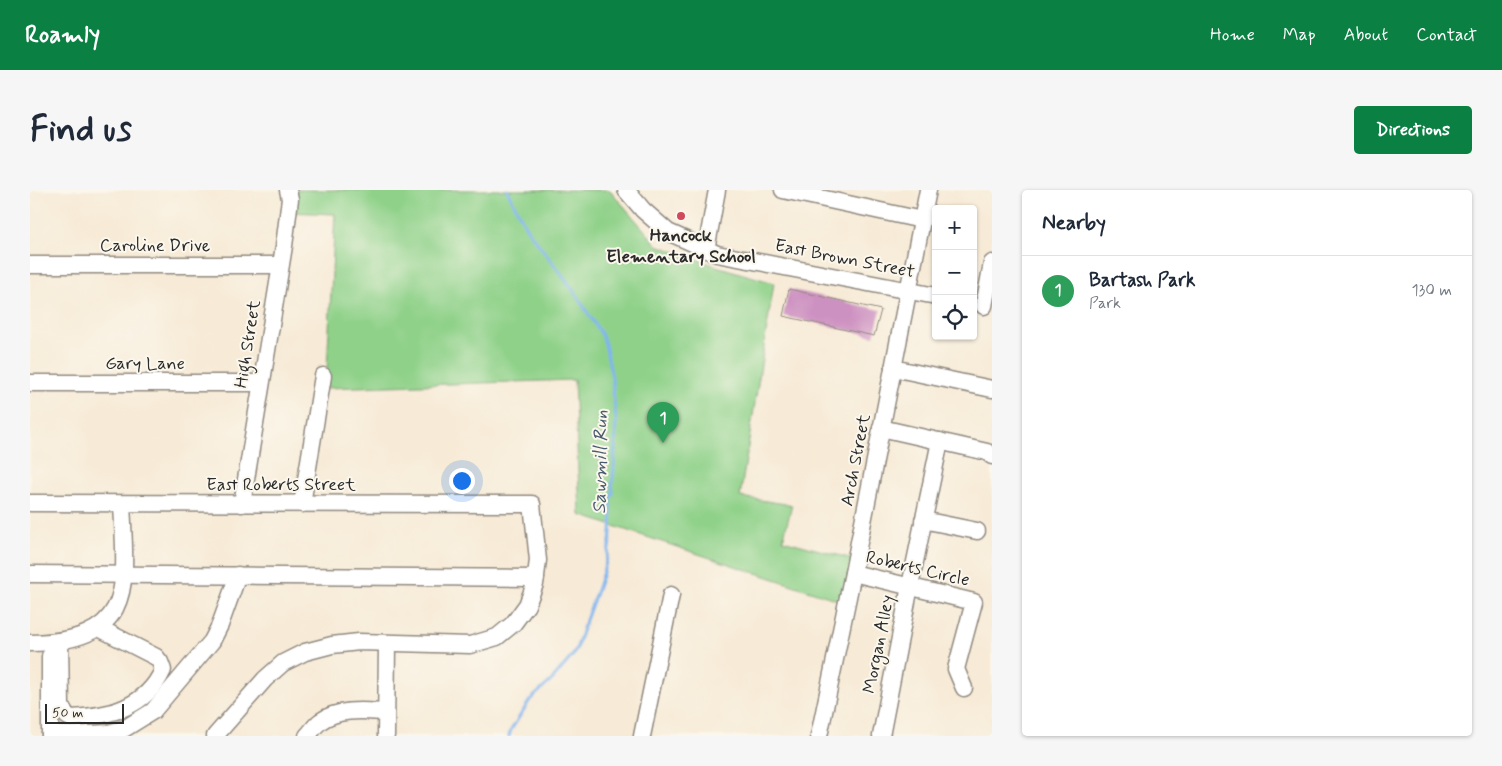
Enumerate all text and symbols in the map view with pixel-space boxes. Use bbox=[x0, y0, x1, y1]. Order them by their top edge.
text: Roamly bbox=[25, 20, 100, 51]
text: Home bbox=[1210, 23, 1255, 47]
text: Map bbox=[1283, 23, 1316, 47]
text: About bbox=[1344, 23, 1388, 47]
text: Contact bbox=[1416, 23, 1477, 47]
button: Directions bbox=[1354, 106, 1472, 154]
text: Find us bbox=[30, 107, 132, 153]
map controls bbox=[932, 205, 977, 340]
button: + bbox=[932, 205, 977, 250]
text: Nearby bbox=[1042, 209, 1106, 237]
marker: Hancock Elementary School bbox=[675, 210, 687, 222]
place label: Hancock Elementary School bbox=[606, 224, 756, 269]
street label: Caroline Drive bbox=[100, 234, 210, 258]
street label: East Brown Street bbox=[773, 234, 917, 284]
button: − bbox=[932, 250, 977, 295]
text: Bartash Park bbox=[1089, 268, 1195, 293]
text: 1 bbox=[1054, 280, 1062, 301]
text: 130 m bbox=[1411, 280, 1452, 301]
text: Park bbox=[1089, 293, 1121, 314]
button: locate bbox=[932, 295, 977, 340]
street label: High Street bbox=[229, 298, 269, 390]
street label: Gary Lane bbox=[105, 352, 185, 376]
pin: 1 bbox=[647, 402, 679, 443]
water label: Sawmill Run bbox=[587, 410, 614, 514]
street label: Arch Street bbox=[835, 412, 877, 508]
your location bbox=[449, 468, 475, 494]
street label: East Roberts Street bbox=[206, 473, 356, 497]
street label: Roberts Circle bbox=[863, 545, 972, 593]
street label: Morgan Alley bbox=[858, 593, 901, 696]
scale bar bbox=[45, 701, 124, 724]
text: 50 m bbox=[52, 704, 83, 722]

